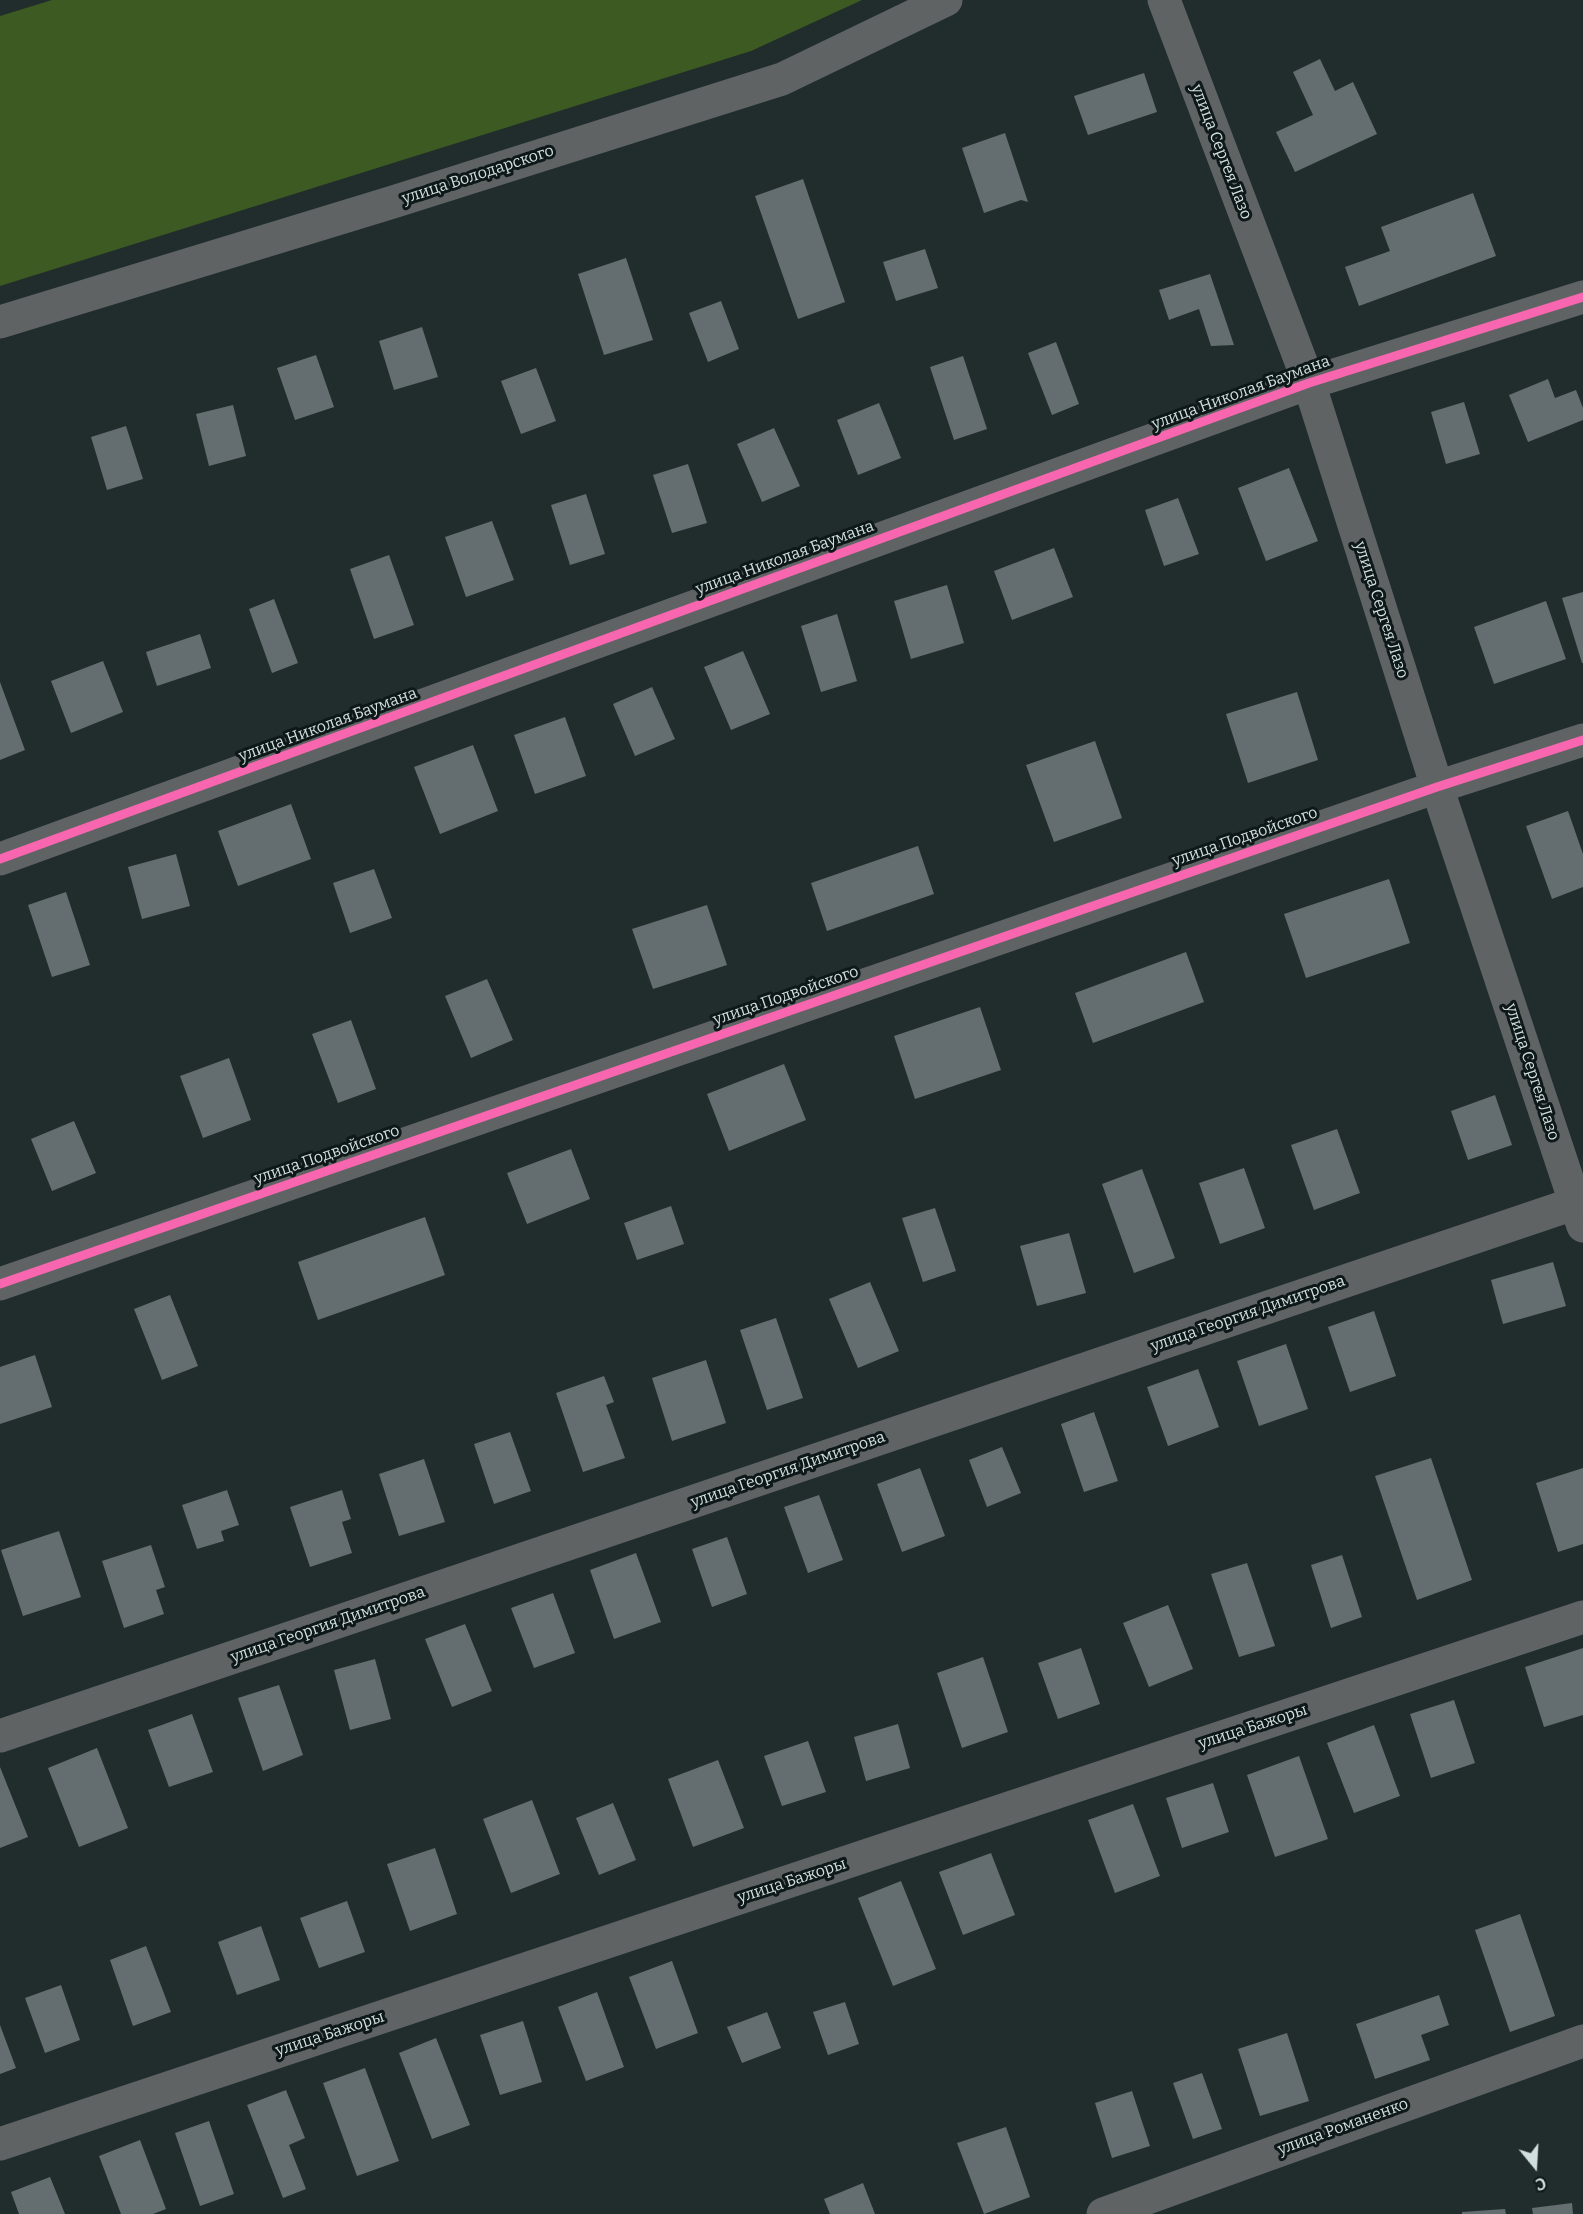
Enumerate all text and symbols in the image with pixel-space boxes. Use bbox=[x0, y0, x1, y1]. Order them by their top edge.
street label: улица Сергея Лазо bbox=[1186, 82, 1256, 222]
street label: улица Володарского bbox=[400, 141, 556, 209]
street label: улица Николая Баумана bbox=[1149, 352, 1333, 434]
street label: улица Николая Баумана bbox=[693, 517, 877, 599]
street label: улица Сергея Лазо bbox=[1350, 539, 1412, 681]
street label: улица Николая Баумана bbox=[236, 684, 420, 766]
street label: улица Подвойского bbox=[1170, 803, 1320, 871]
street label: улица Подвойского bbox=[711, 962, 861, 1030]
street label: улица Сергея Лазо bbox=[1501, 1001, 1563, 1143]
street label: улица Подвойского bbox=[252, 1121, 402, 1189]
street label: улица Георгия Димитрова bbox=[1148, 1272, 1348, 1356]
street label: улица Георгия Димитрова bbox=[688, 1428, 888, 1512]
street label: улица Георгия Димитрова bbox=[228, 1583, 428, 1667]
street label: улица Бажоры bbox=[1196, 1700, 1310, 1754]
street label: улица Бажоры bbox=[735, 1854, 849, 1908]
street label: улица Бажоры bbox=[273, 2007, 387, 2061]
street label: улица Романенко bbox=[1275, 2094, 1411, 2160]
north arrow bbox=[1505, 2136, 1565, 2196]
text: С bbox=[1533, 2173, 1548, 2194]

